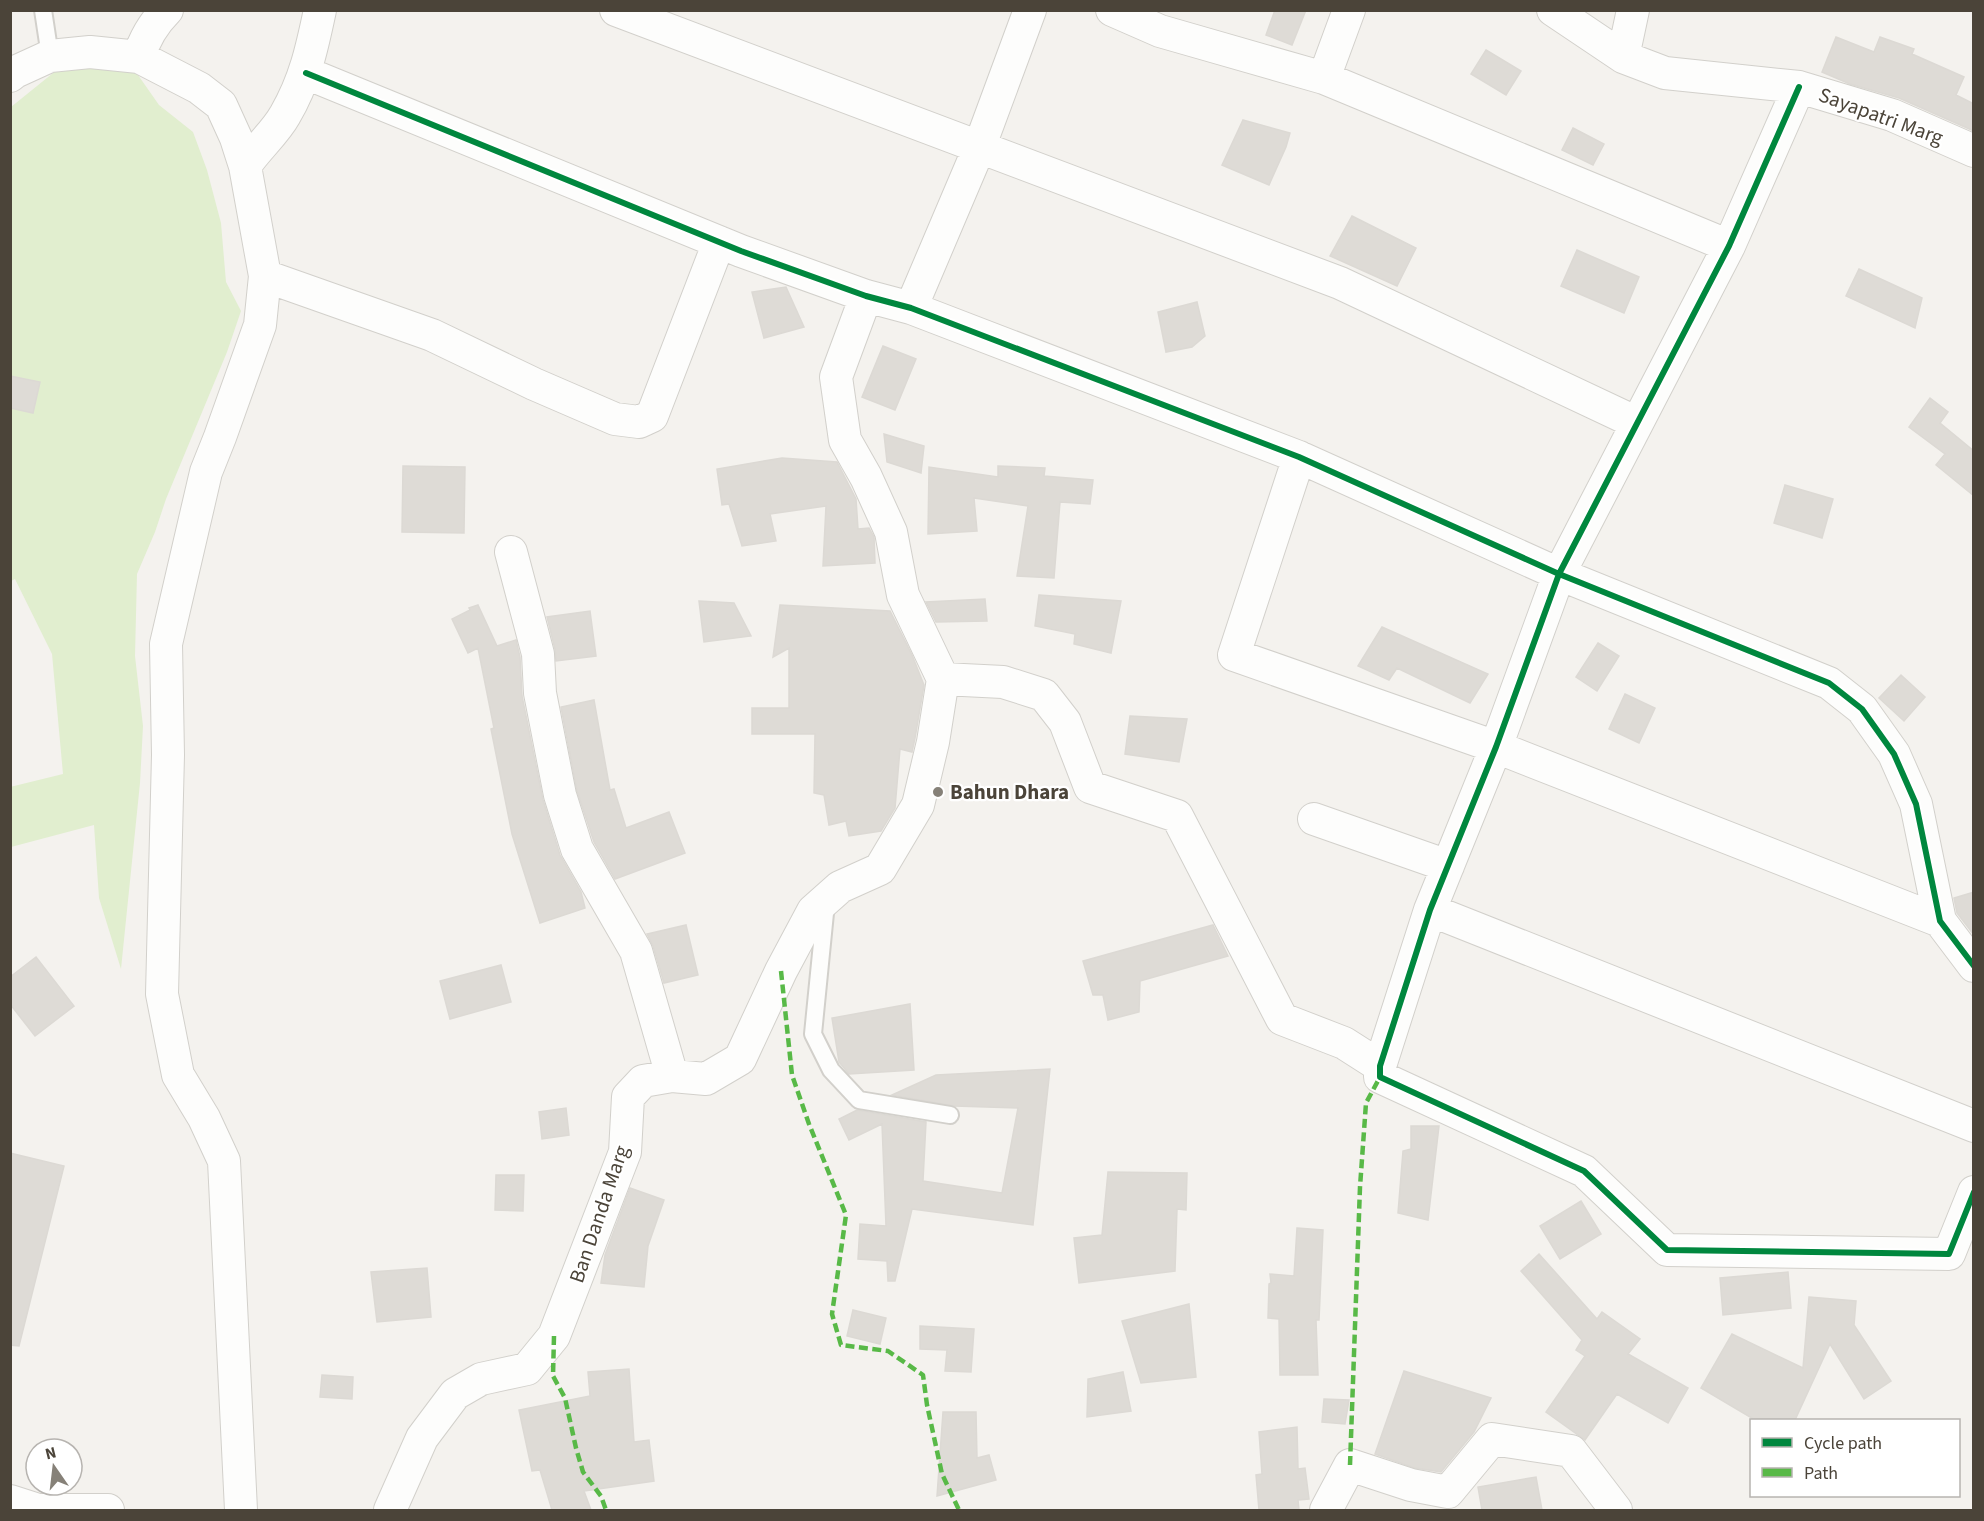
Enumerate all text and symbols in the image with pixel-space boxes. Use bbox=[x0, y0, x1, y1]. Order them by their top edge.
street label: Sayapatri Marg bbox=[1814, 80, 1948, 153]
place label: Bahun Dhara bbox=[950, 777, 1069, 807]
marker: Bahun Dhara bbox=[931, 785, 945, 799]
street label: Ban Danda Marg bbox=[561, 1141, 637, 1287]
legend bbox=[1750, 1419, 1960, 1497]
text: Cycle path bbox=[1804, 1431, 1882, 1456]
north arrow bbox=[24, 1437, 84, 1497]
text: N bbox=[43, 1441, 58, 1465]
text: Path bbox=[1804, 1461, 1838, 1486]

